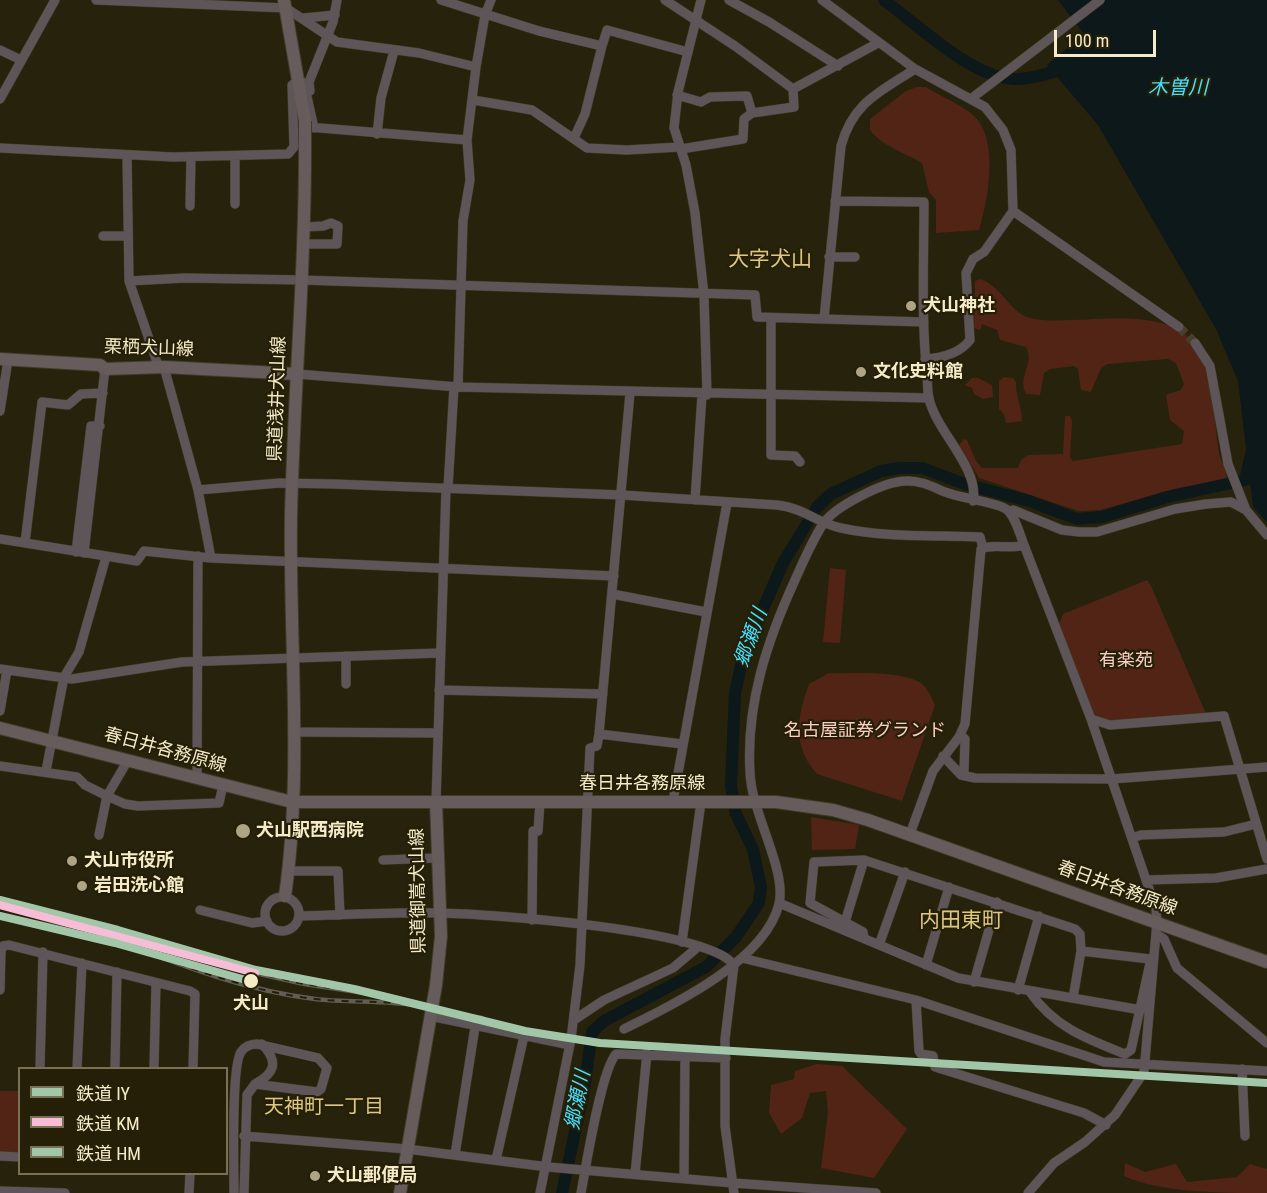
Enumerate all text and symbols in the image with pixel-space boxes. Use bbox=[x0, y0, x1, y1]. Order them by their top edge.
scale bar bbox=[1057, 18, 1159, 56]
text: 100 m bbox=[1065, 30, 1109, 51]
water label: 木曽川 bbox=[1148, 77, 1208, 101]
district label: 大字犬山 bbox=[728, 248, 812, 274]
place label: 犬山神社 bbox=[923, 295, 995, 317]
marker: 犬山神社 bbox=[904, 299, 918, 313]
street label: 県道浅井犬山線 bbox=[265, 336, 291, 462]
street label: 栗栖犬山線 bbox=[104, 337, 194, 361]
place label: 文化史料館 bbox=[873, 361, 963, 383]
marker: 文化史料館 bbox=[854, 365, 868, 379]
water label: 郷瀬川 bbox=[730, 606, 774, 670]
park label: 有楽苑 bbox=[1099, 650, 1153, 672]
park label: 名古屋証券グランド bbox=[784, 720, 946, 742]
street label: 春日井各務原線 bbox=[101, 724, 229, 778]
street label: 春日井各務原線 bbox=[579, 773, 705, 795]
place label: 犬山駅西病院 bbox=[256, 820, 364, 842]
marker: 犬山駅西病院 bbox=[234, 822, 252, 840]
street label: 県道御嵩犬山線 bbox=[407, 828, 431, 954]
place label: 犬山市役所 bbox=[84, 850, 174, 872]
marker: 犬山市役所 bbox=[65, 854, 79, 868]
street label: 春日井各務原線 bbox=[1054, 857, 1180, 921]
place label: 岩田洗心館 bbox=[94, 875, 184, 897]
marker: 岩田洗心館 bbox=[75, 879, 89, 893]
district label: 内田東町 bbox=[919, 909, 1003, 935]
marker: 犬山 bbox=[242, 972, 260, 990]
place label: 犬山 bbox=[233, 993, 269, 1015]
legend bbox=[18, 1067, 228, 1175]
water label: 郷瀬川 bbox=[561, 1068, 597, 1132]
text: 鉄道 IY bbox=[76, 1083, 130, 1104]
district label: 天神町一丁目 bbox=[264, 1096, 384, 1120]
text: 鉄道 KM bbox=[76, 1113, 140, 1134]
text: 鉄道 HM bbox=[76, 1143, 141, 1164]
place label: 犬山郵便局 bbox=[327, 1165, 417, 1187]
marker: 犬山郵便局 bbox=[308, 1169, 322, 1183]

